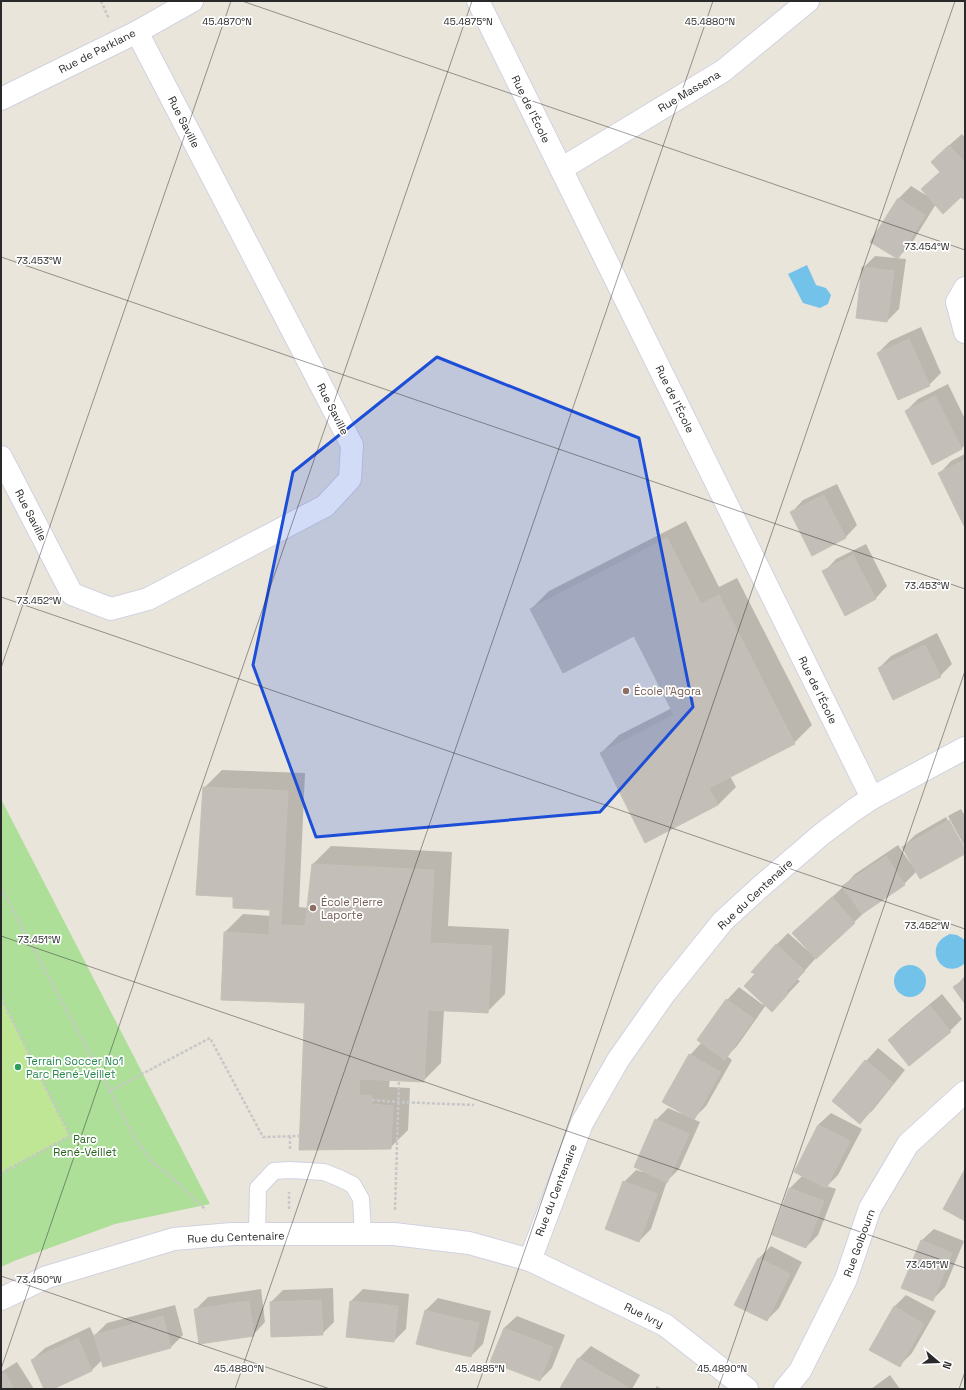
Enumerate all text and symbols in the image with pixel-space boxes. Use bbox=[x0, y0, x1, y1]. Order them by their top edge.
text: 45.4870°N bbox=[202, 15, 252, 28]
text: 45.4875°N bbox=[443, 15, 493, 28]
text: 45.4880°N bbox=[685, 15, 735, 28]
street label: Rue de Parklane bbox=[56, 26, 138, 76]
street label: Rue Massena bbox=[655, 67, 723, 115]
street label: Rue de l'École bbox=[509, 73, 553, 145]
street label: Rue Saville bbox=[165, 94, 203, 150]
text: 73.454°W bbox=[904, 240, 950, 253]
text: 73.453°W bbox=[16, 254, 62, 267]
street label: Rue de l'École bbox=[653, 363, 697, 435]
street label: Rue Saville bbox=[314, 381, 352, 437]
street label: Rue Saville bbox=[12, 487, 50, 543]
text: 73.453°W bbox=[904, 579, 950, 592]
text: 73.452°W bbox=[17, 594, 62, 607]
street label: Rue de l'École bbox=[796, 654, 840, 726]
place label: École l'Agora bbox=[634, 684, 702, 698]
marker: École l'Agora bbox=[621, 686, 631, 696]
street label: Rue du Centenaire bbox=[715, 856, 795, 932]
place label: École Pierre Laporte bbox=[321, 895, 383, 922]
marker: École Pierre Laporte bbox=[308, 903, 318, 913]
text: 73.452°W bbox=[905, 919, 950, 932]
text: 73.451°W bbox=[17, 933, 61, 946]
place label: Terrain Soccer No1 Parc René-Veillet bbox=[26, 1054, 123, 1081]
marker: Terrain Soccer No1 Parc René-Veillet bbox=[13, 1062, 23, 1072]
park label: Parc René-Veillet bbox=[53, 1132, 117, 1159]
street label: Rue du Centenaire bbox=[532, 1142, 580, 1238]
street label: Rue Golbourn bbox=[840, 1207, 878, 1279]
street label: Rue du Centenaire bbox=[187, 1228, 285, 1246]
text: 73.451°W bbox=[905, 1258, 949, 1271]
text: 73.450°W bbox=[16, 1273, 62, 1286]
street label: Rue Ivry bbox=[622, 1299, 666, 1331]
north arrow bbox=[918, 1342, 958, 1382]
text: N bbox=[940, 1359, 955, 1371]
text: 45.4880°N bbox=[214, 1362, 264, 1375]
text: 45.4885°N bbox=[455, 1362, 505, 1375]
text: 45.4890°N bbox=[697, 1362, 747, 1375]

